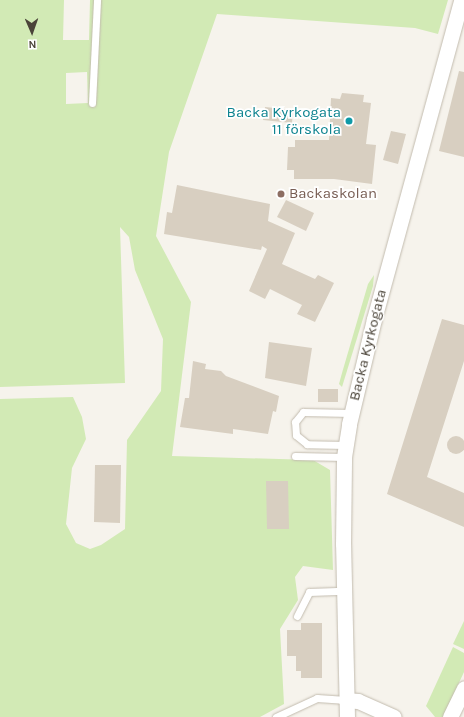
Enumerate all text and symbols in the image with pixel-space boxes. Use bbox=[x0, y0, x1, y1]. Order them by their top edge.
north arrow bbox=[12, 12, 52, 52]
text: N bbox=[28, 38, 37, 51]
place label: Backa Kyrkogata 11 förskola bbox=[227, 103, 341, 138]
marker: Backa Kyrkogata 11 förskola bbox=[344, 116, 354, 126]
place label: Backaskolan bbox=[289, 185, 377, 203]
marker: Backaskolan bbox=[276, 189, 286, 199]
street label: Backa Kyrkogata bbox=[345, 287, 391, 403]

